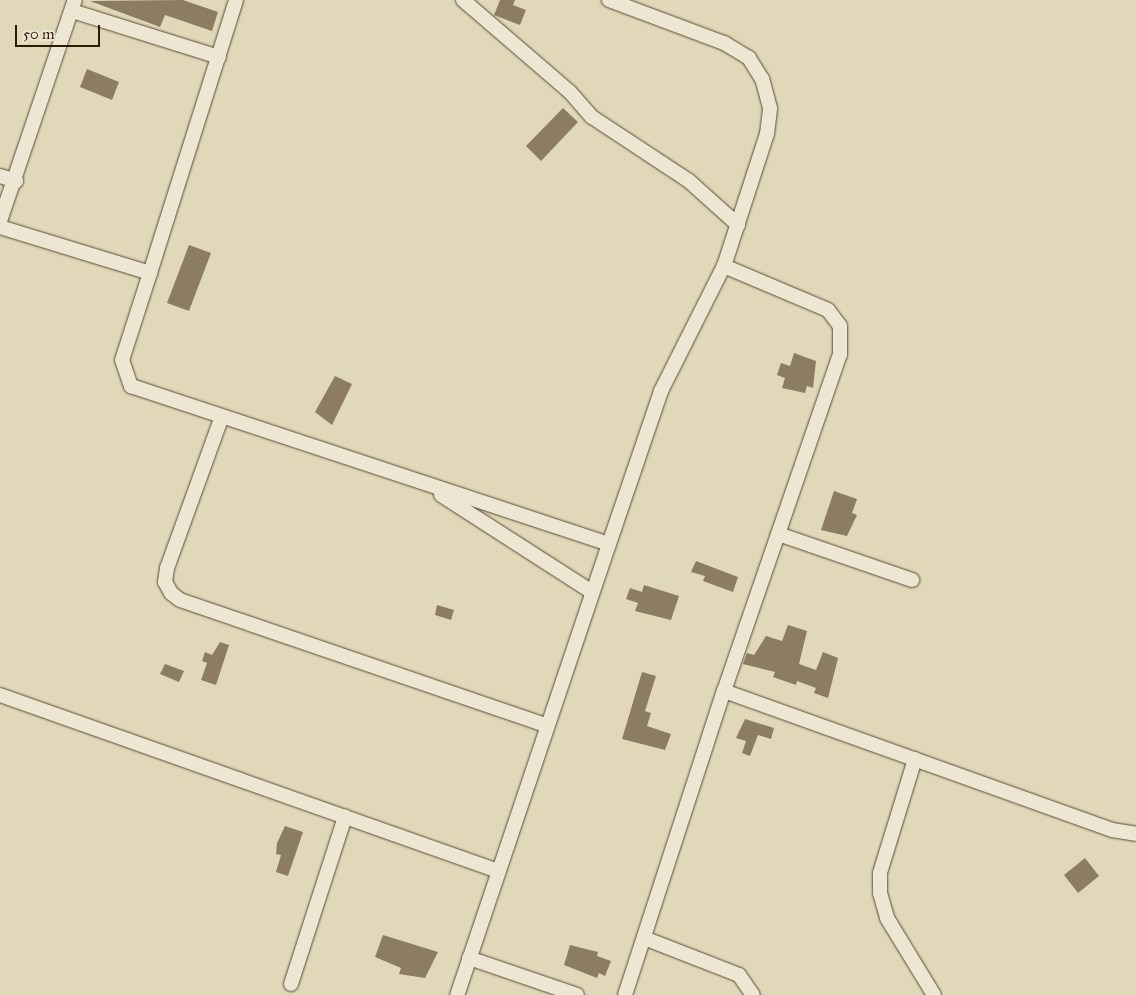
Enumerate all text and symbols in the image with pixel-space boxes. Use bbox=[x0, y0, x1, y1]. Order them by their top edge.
scale bar bbox=[18, 15, 102, 47]
text: 50 m bbox=[23, 25, 55, 43]

